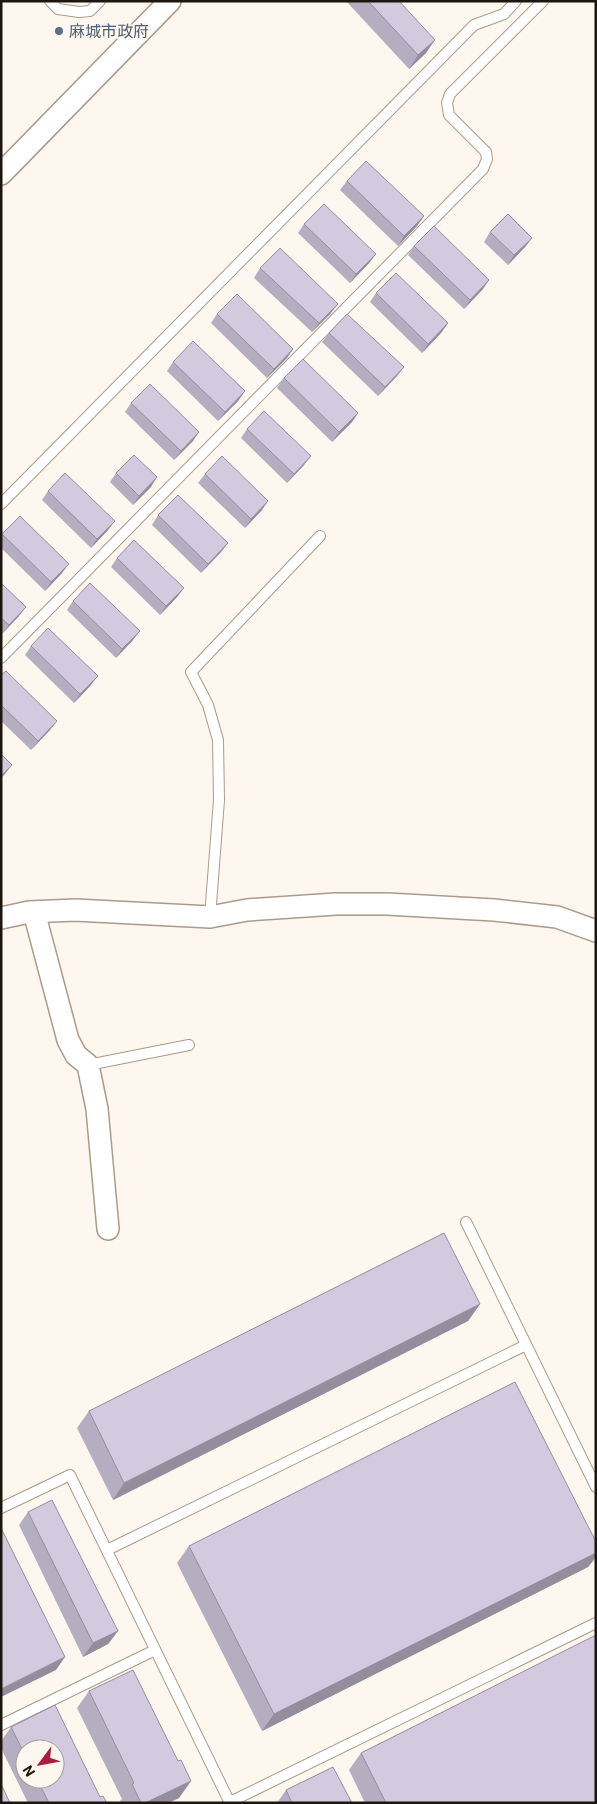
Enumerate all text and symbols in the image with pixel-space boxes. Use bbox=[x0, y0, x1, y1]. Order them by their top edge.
place label: 麻城市政府 bbox=[69, 22, 149, 41]
marker: 麻城市政府 bbox=[53, 25, 65, 37]
north arrow bbox=[15, 1739, 65, 1789]
text: N bbox=[20, 1762, 38, 1779]

